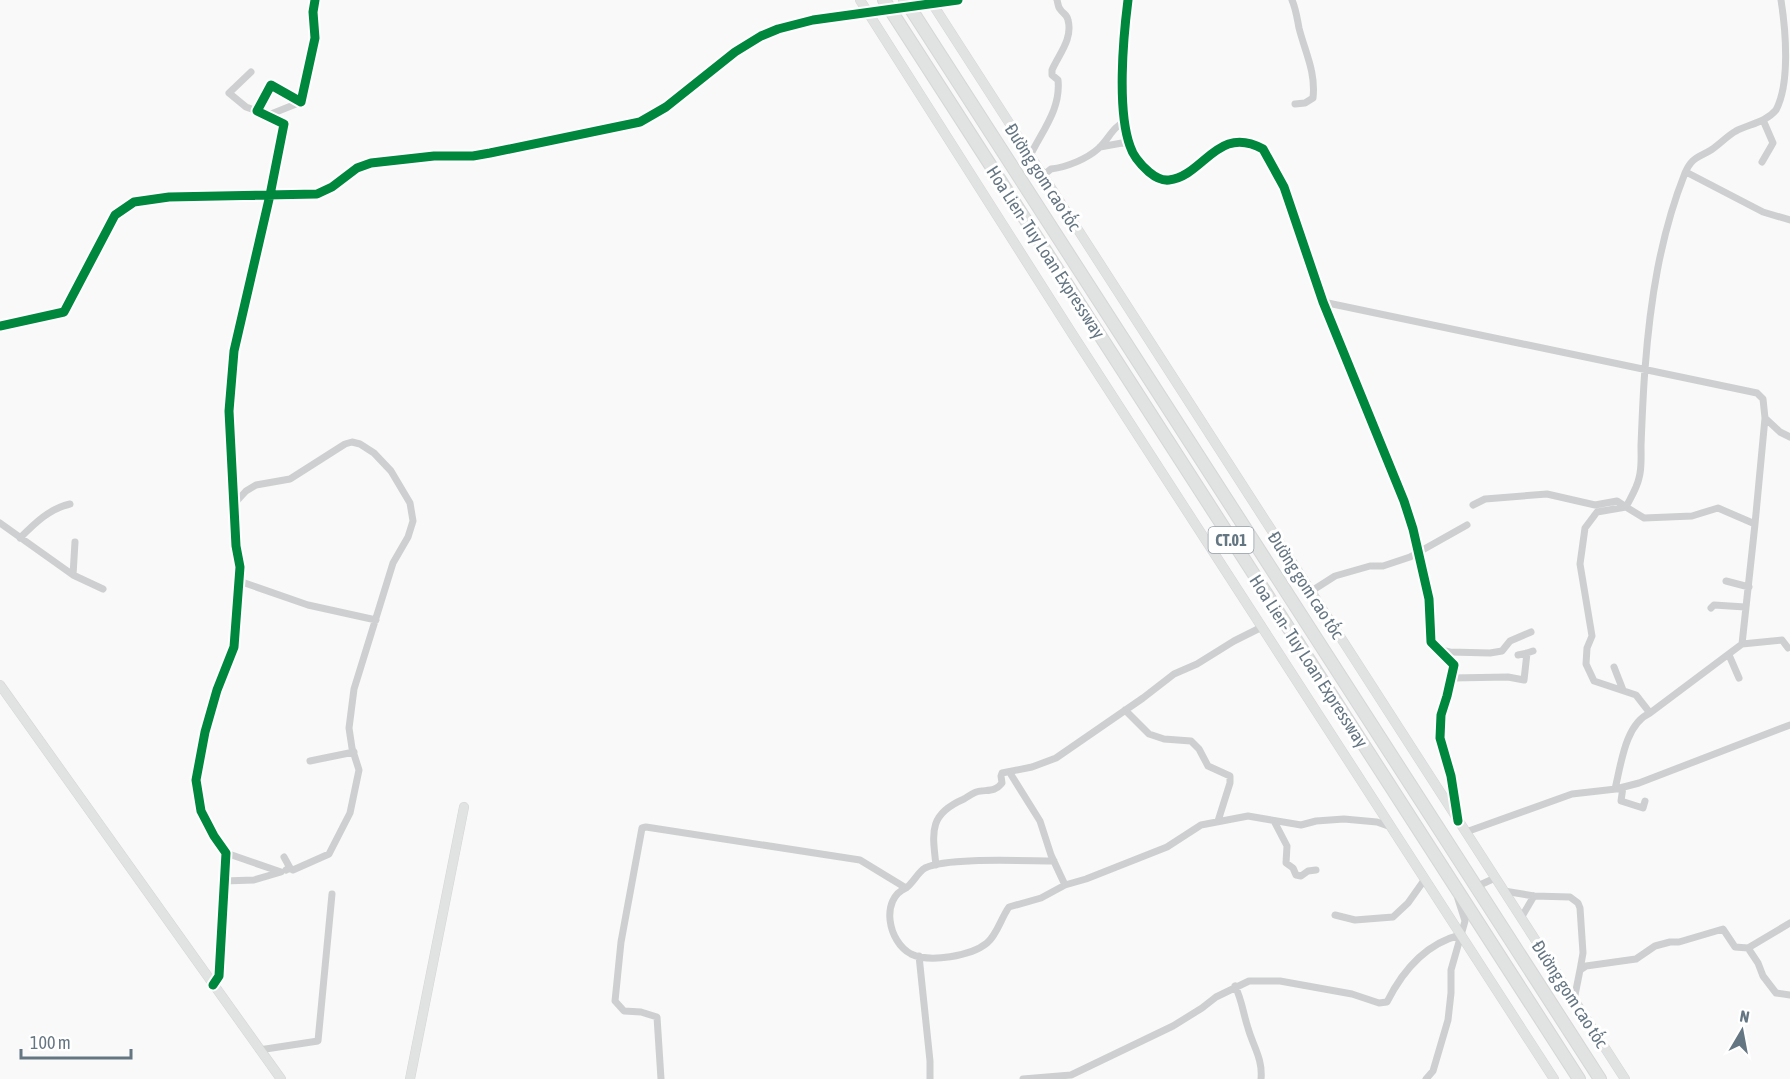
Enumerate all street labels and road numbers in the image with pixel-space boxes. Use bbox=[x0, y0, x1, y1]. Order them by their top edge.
street label: Đường gom cao tốc bbox=[1001, 119, 1086, 235]
street label: Hoa Lien- Tuy Loan Expressway bbox=[982, 162, 1110, 342]
road number: CT.01 bbox=[1208, 527, 1254, 553]
street label: Đường gom cao tốc bbox=[1264, 527, 1349, 643]
street label: Hoa Lien- Tuy Loan Expressway bbox=[1245, 571, 1373, 751]
street label: Đường gom cao tốc bbox=[1528, 936, 1613, 1052]

